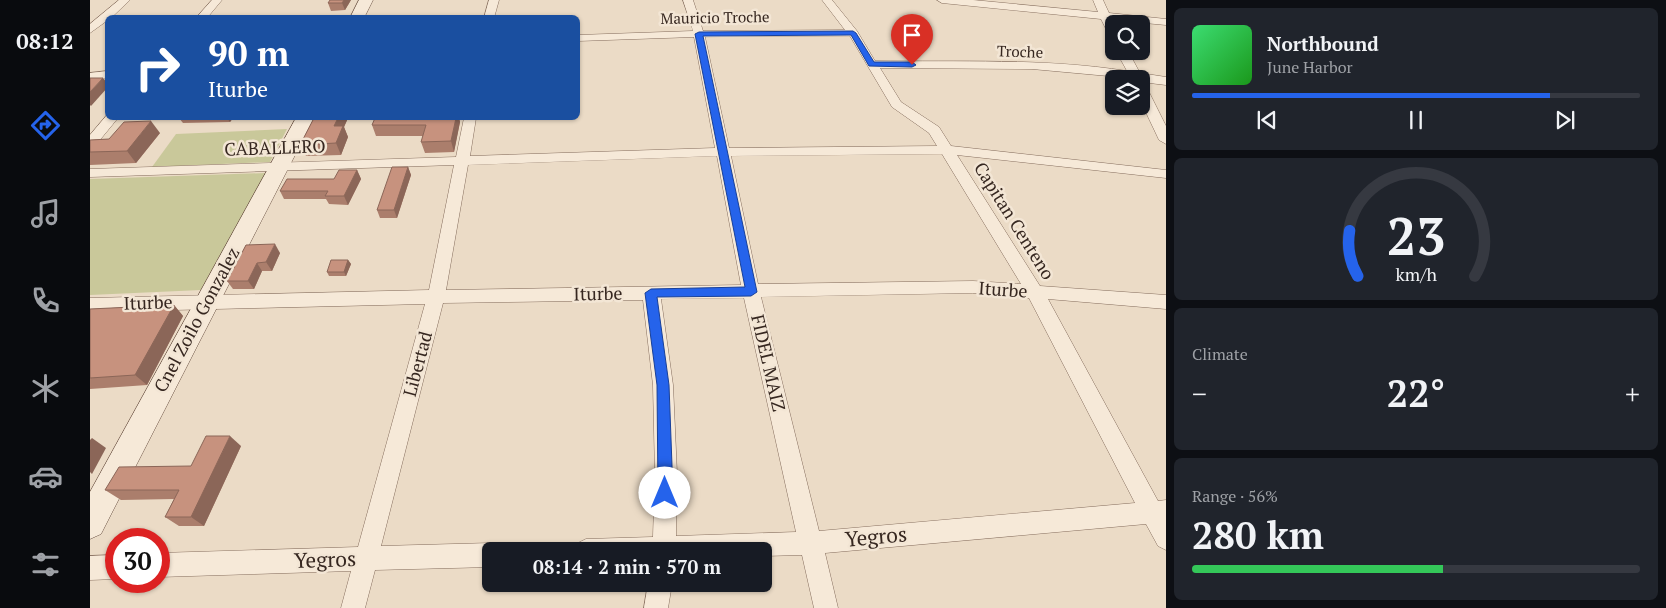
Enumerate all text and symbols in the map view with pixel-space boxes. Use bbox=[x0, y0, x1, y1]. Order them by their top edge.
street label: Mauricio Troche bbox=[660, 6, 770, 28]
pin bbox=[891, 14, 933, 65]
map controls bbox=[1105, 15, 1150, 115]
button: search bbox=[1105, 15, 1150, 60]
icon: arrive bbox=[898, 21, 926, 49]
text: 08:12 bbox=[16, 26, 74, 55]
text: 90 m bbox=[208, 30, 289, 76]
text: Northbound bbox=[1267, 31, 1379, 56]
icon: right bbox=[125, 35, 190, 100]
street label: Troche bbox=[997, 40, 1043, 62]
text: June Harbor bbox=[1267, 56, 1353, 78]
button: layers bbox=[1105, 70, 1150, 115]
text: Iturbe bbox=[208, 74, 268, 103]
icon: previous bbox=[1253, 106, 1281, 134]
icon: pause bbox=[1402, 106, 1430, 134]
icon: next bbox=[1551, 106, 1579, 134]
icon: directions bbox=[28, 108, 63, 143]
street label: CABALLERO bbox=[224, 133, 326, 161]
street label: Capitan Centeno bbox=[969, 157, 1061, 284]
icon: music bbox=[28, 196, 63, 231]
text: 23 bbox=[1387, 201, 1445, 270]
street label: Cnel Zoilo Gonzalez bbox=[148, 243, 244, 396]
text: km/h bbox=[1395, 262, 1437, 286]
street label: Iturbe bbox=[978, 275, 1028, 303]
street label: Iturbe bbox=[573, 281, 623, 305]
icon: phone bbox=[28, 283, 63, 318]
street label: Iturbe bbox=[123, 289, 173, 315]
street label: FIDEL MAIZ bbox=[746, 312, 792, 414]
street label: Libertad bbox=[397, 328, 437, 399]
text: Climate bbox=[1192, 343, 1248, 365]
text: 22° bbox=[1387, 368, 1445, 418]
icon: climate bbox=[28, 371, 63, 406]
text: − bbox=[1192, 375, 1207, 412]
text: + bbox=[1625, 375, 1640, 412]
icon: car bbox=[28, 459, 63, 494]
position arrow bbox=[638, 466, 690, 518]
text: Range · 56% bbox=[1192, 485, 1278, 507]
text: 280 km bbox=[1192, 510, 1324, 560]
street label: Yegros bbox=[844, 519, 908, 553]
speed limit sign: 30 bbox=[105, 528, 170, 593]
street label: Yegros bbox=[293, 544, 356, 574]
icon: filters bbox=[28, 547, 63, 582]
text: 08:14 · 2 min · 570 m bbox=[533, 554, 721, 579]

